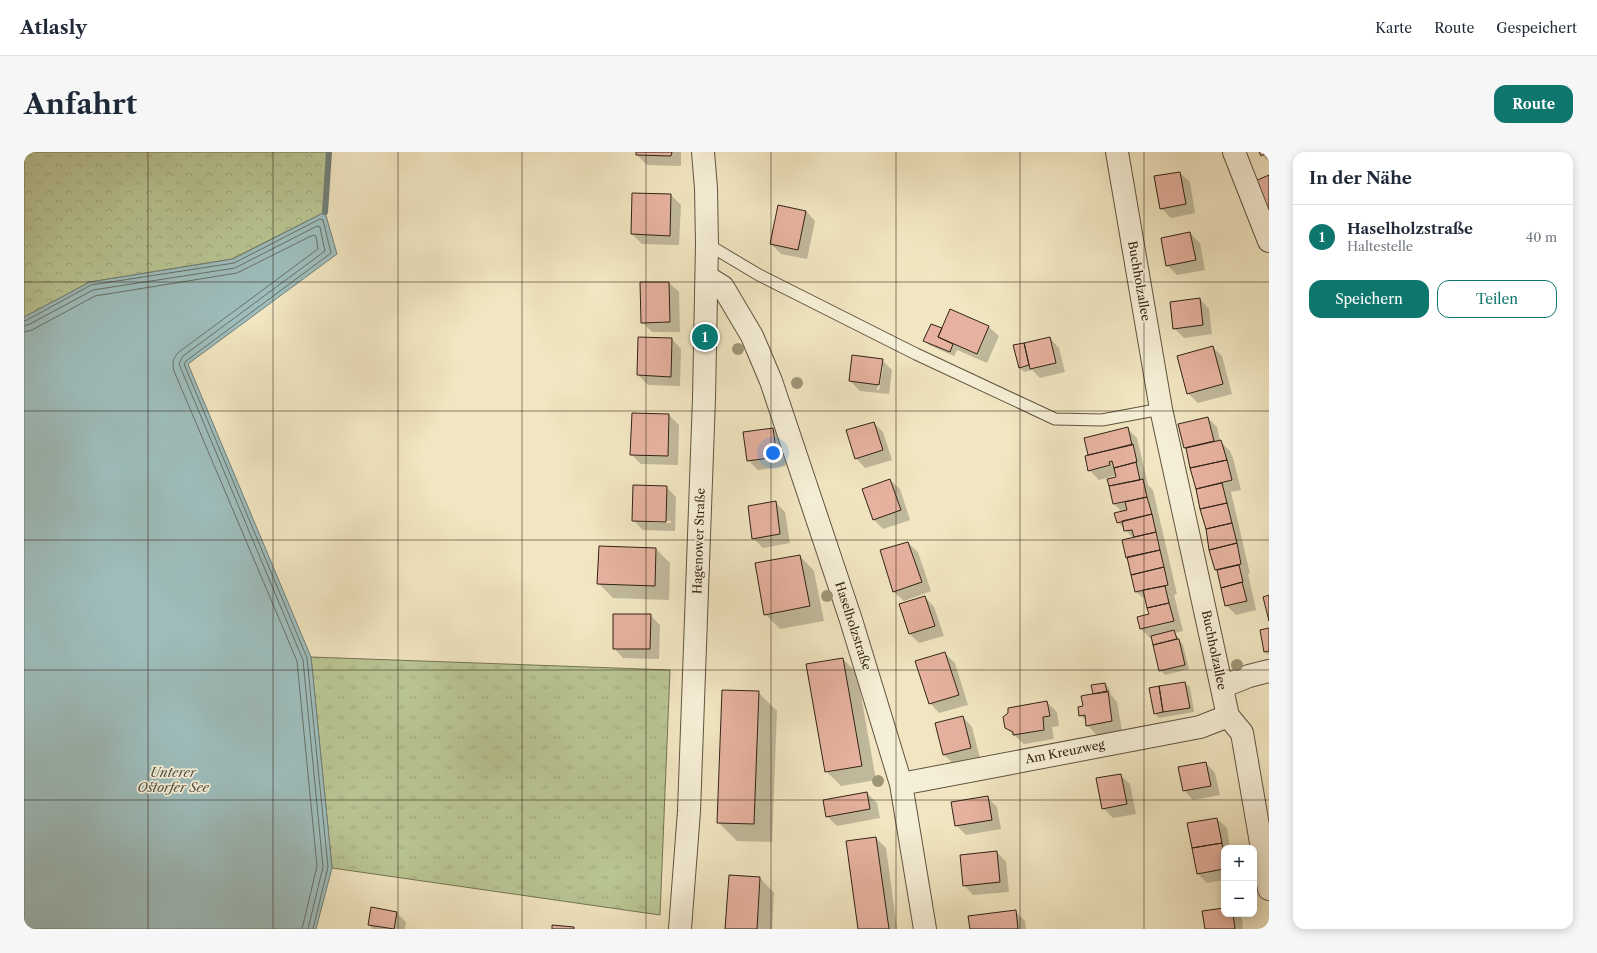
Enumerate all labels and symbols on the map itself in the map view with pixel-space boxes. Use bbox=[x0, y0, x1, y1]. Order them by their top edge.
street label: Buchholzallee bbox=[1125, 240, 1154, 322]
pin: 1 bbox=[692, 322, 718, 352]
your location bbox=[763, 443, 783, 463]
street label: Hagenower Straße bbox=[689, 487, 708, 594]
street label: Haselholzstraße bbox=[832, 580, 875, 672]
street label: Buchholzallee bbox=[1199, 609, 1230, 691]
street label: Am Kreuzweg bbox=[1023, 736, 1106, 767]
water label: Unterer Ostorfer See bbox=[137, 764, 209, 795]

